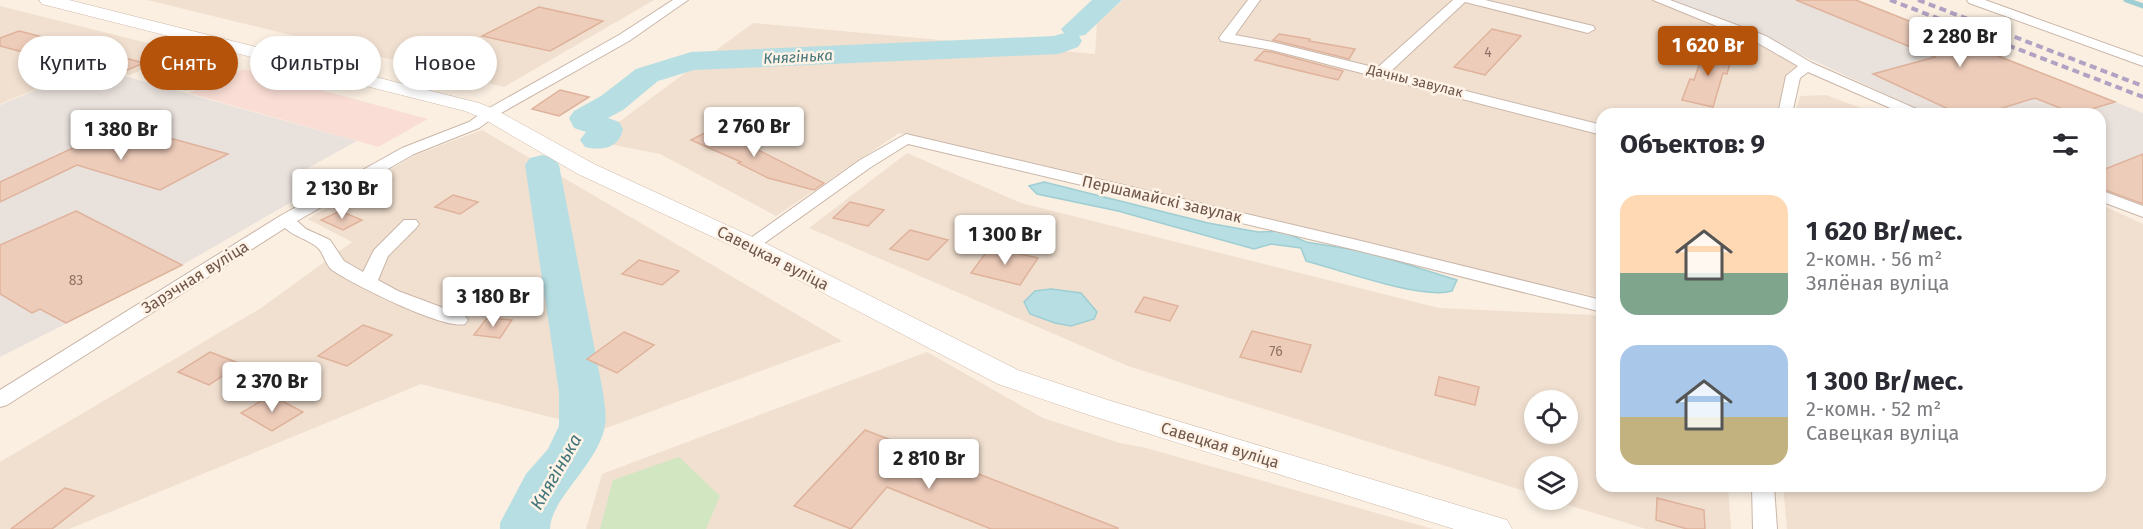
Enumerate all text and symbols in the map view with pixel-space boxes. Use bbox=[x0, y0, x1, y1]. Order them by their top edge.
pin: 2 280 Br bbox=[1898, 17, 2022, 68]
text: 2 280 Br bbox=[1923, 24, 1997, 48]
pin: 1 620 Br bbox=[1646, 26, 1770, 77]
text: 1 620 Br bbox=[1672, 33, 1744, 57]
chip: Купить bbox=[18, 36, 128, 90]
chip: Снять bbox=[140, 36, 238, 90]
chip: Фильтры bbox=[250, 36, 381, 90]
chip: Новое bbox=[393, 36, 497, 90]
house number: 4 bbox=[1484, 44, 1492, 61]
water label: Княгінька bbox=[763, 46, 833, 68]
street label: Дачны завулак bbox=[1364, 61, 1465, 101]
pin: 2 760 Br bbox=[692, 107, 816, 158]
pin: 1 380 Br bbox=[59, 110, 183, 161]
text: 2 760 Br bbox=[718, 114, 790, 138]
text: 1 380 Br bbox=[85, 117, 157, 141]
icon: filters bbox=[2049, 128, 2082, 161]
text: Объектов: 9 bbox=[1620, 129, 1765, 160]
pin: 2 130 Br bbox=[280, 169, 404, 220]
street label: Першамайскі завулак bbox=[1080, 171, 1244, 227]
text: 2 130 Br bbox=[306, 176, 378, 200]
pin: 1 300 Br bbox=[943, 215, 1067, 266]
text: 1 620 Br/мес. bbox=[1806, 216, 1963, 247]
icon: home bbox=[1668, 219, 1740, 291]
street label: Савецкая вуліца bbox=[714, 222, 832, 294]
text: 1 300 Br bbox=[969, 222, 1041, 246]
street label: Зарэчная вуліца bbox=[138, 237, 252, 317]
text: 2-комн. · 56 m² bbox=[1806, 247, 1942, 271]
text: Зялёная вуліца bbox=[1806, 271, 1949, 295]
house number: 83 bbox=[69, 272, 83, 289]
pin: 3 180 Br bbox=[431, 277, 555, 328]
text: 3 180 Br bbox=[457, 284, 529, 308]
house number: 76 bbox=[1269, 343, 1283, 360]
pin: 2 370 Br bbox=[210, 362, 334, 413]
text: 1 300 Br/мес. bbox=[1806, 366, 1964, 397]
text: 2 370 Br bbox=[236, 369, 308, 393]
icon: home bbox=[1668, 369, 1740, 441]
map controls bbox=[1524, 390, 1578, 510]
button: locate bbox=[1524, 390, 1578, 444]
text: 2-комн. · 52 m² bbox=[1806, 397, 1941, 421]
street label: Савецкая вуліца bbox=[1159, 418, 1281, 472]
text: Савецкая вуліца bbox=[1806, 421, 1959, 445]
water label: Княгінька bbox=[526, 430, 586, 514]
pin: 2 810 Br bbox=[867, 439, 991, 490]
text: 2 810 Br bbox=[893, 446, 965, 470]
button: layers bbox=[1524, 456, 1578, 510]

